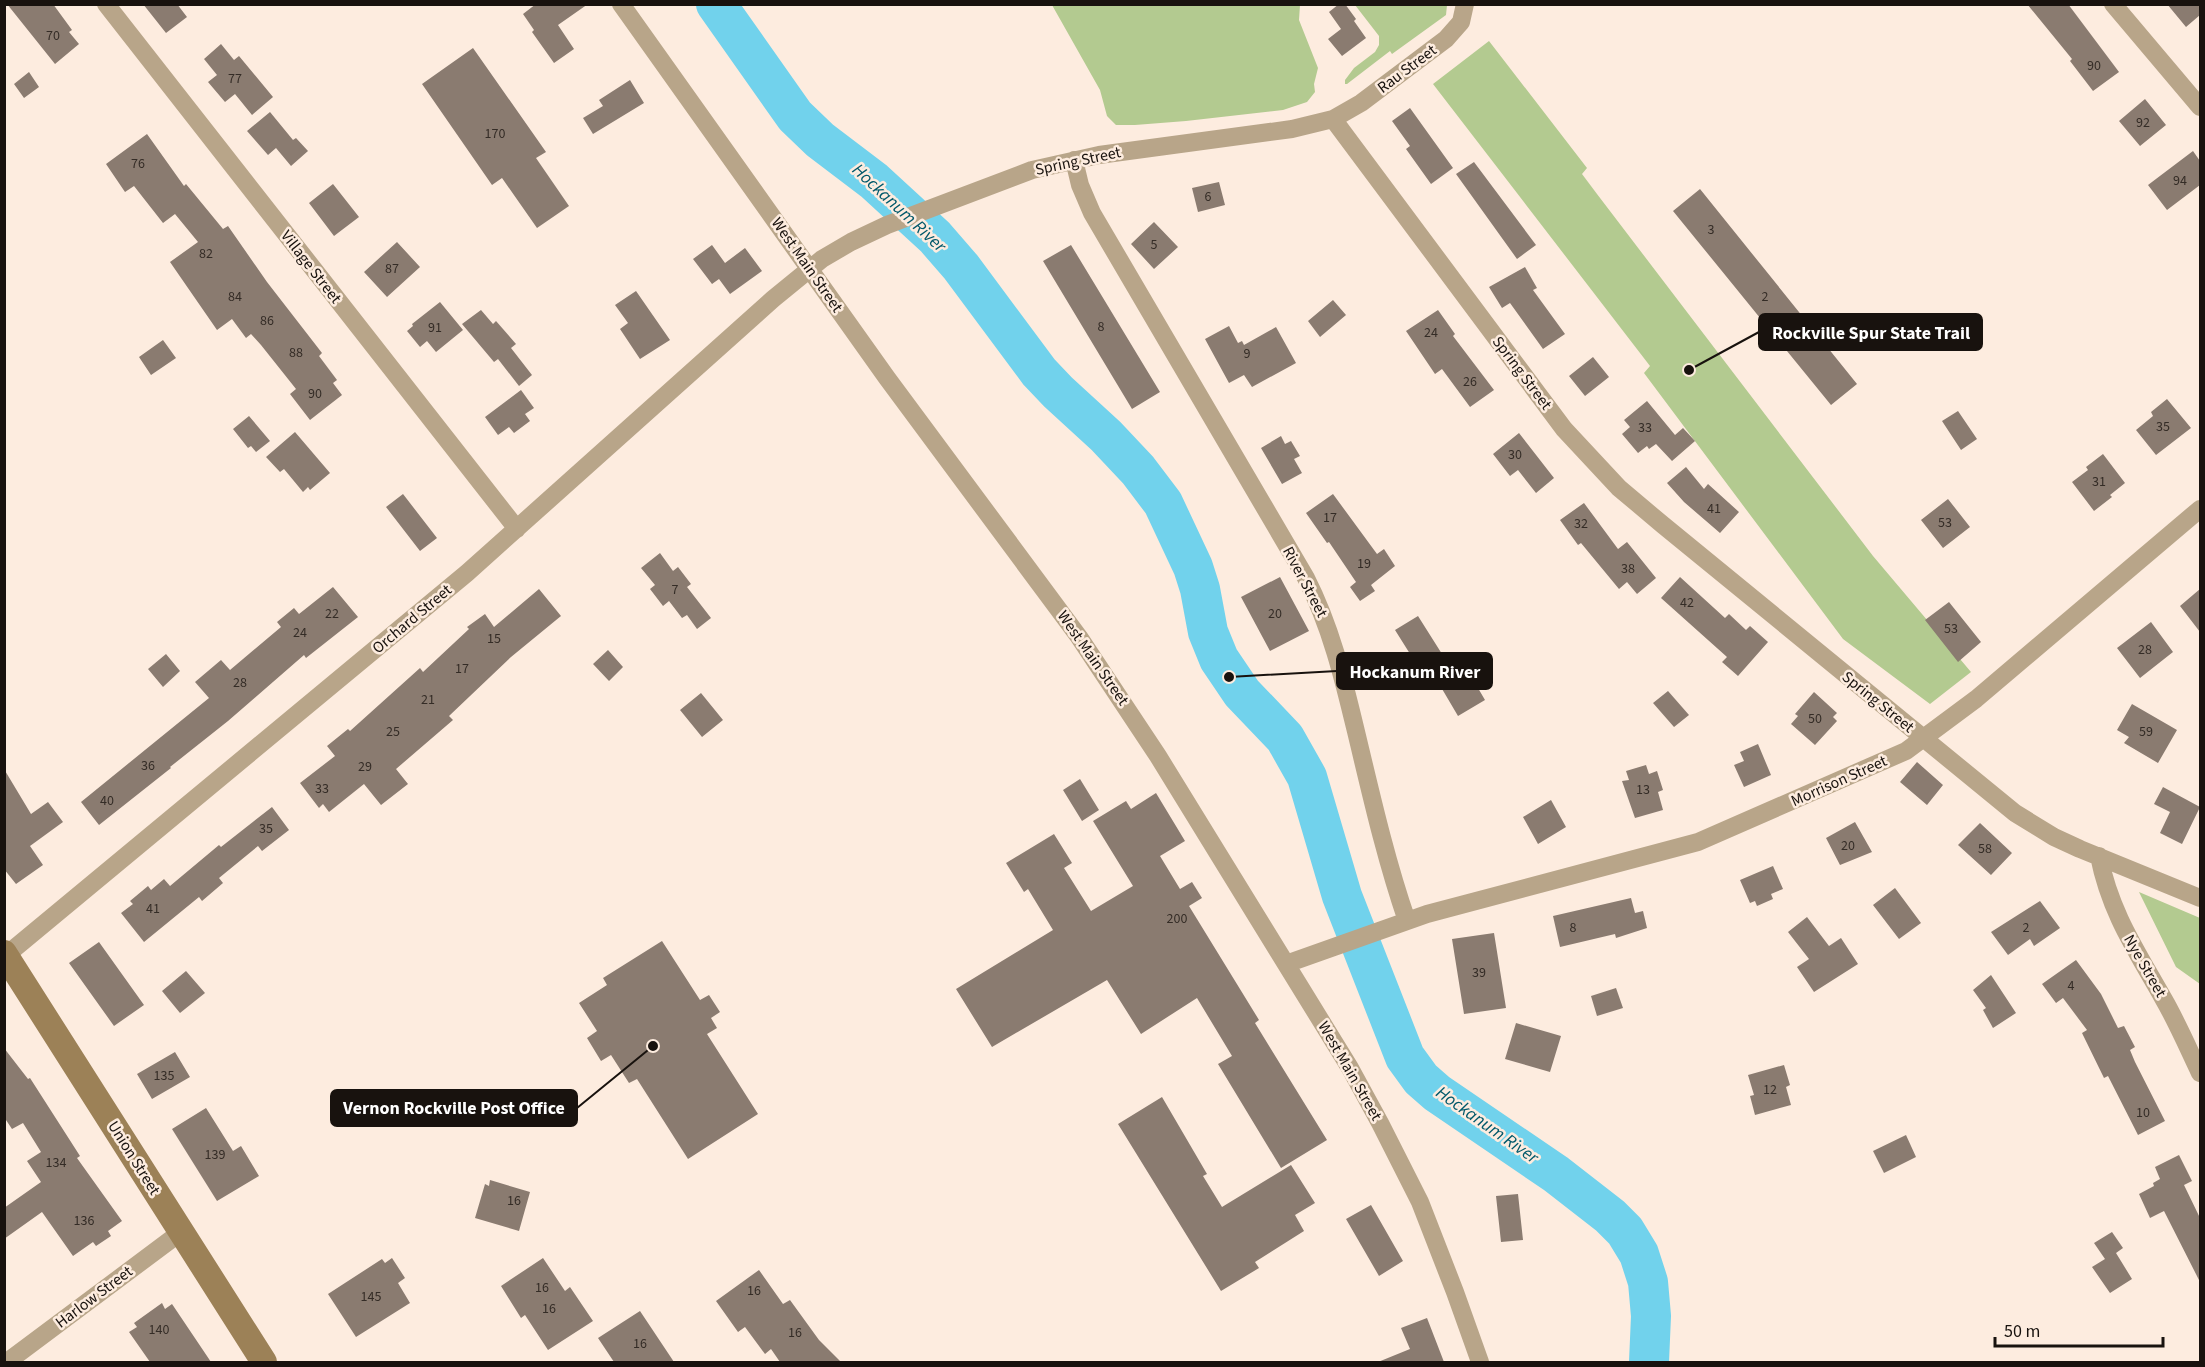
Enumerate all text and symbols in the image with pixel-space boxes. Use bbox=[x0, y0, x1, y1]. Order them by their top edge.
house number: 70 bbox=[46, 26, 60, 46]
street label: Rau Street bbox=[1373, 39, 1442, 99]
house number: 90 bbox=[2087, 56, 2101, 76]
house number: 77 bbox=[228, 69, 242, 89]
house number: 92 bbox=[2136, 113, 2150, 133]
house number: 170 bbox=[485, 124, 505, 144]
street label: Spring Street bbox=[1033, 141, 1123, 181]
house number: 76 bbox=[131, 154, 145, 174]
water label: Hockanum River bbox=[847, 158, 952, 259]
house number: 94 bbox=[2173, 171, 2187, 191]
house number: 6 bbox=[1205, 187, 1212, 207]
street label: West Main Street bbox=[766, 213, 848, 317]
house number: 3 bbox=[1708, 220, 1715, 240]
street label: Village Street bbox=[275, 226, 347, 309]
house number: 5 bbox=[1151, 235, 1158, 255]
house number: 82 bbox=[199, 244, 213, 264]
house number: 87 bbox=[385, 259, 399, 279]
house number: 84 bbox=[228, 287, 242, 307]
house number: 2 bbox=[1762, 287, 1769, 307]
house number: 86 bbox=[260, 311, 274, 331]
callout: Rockville Spur State Trail bbox=[1759, 314, 1982, 350]
house number: 8 bbox=[1098, 317, 1105, 337]
house number: 91 bbox=[428, 318, 442, 338]
text: Rockville Spur State Trail bbox=[1772, 321, 1970, 346]
house number: 24 bbox=[1424, 323, 1438, 343]
street label: Spring Street bbox=[1487, 332, 1557, 415]
house number: 88 bbox=[289, 343, 303, 363]
house number: 9 bbox=[1244, 344, 1251, 364]
house number: 26 bbox=[1463, 372, 1477, 392]
house number: 90 bbox=[308, 384, 322, 404]
house number: 35 bbox=[2156, 417, 2170, 437]
house number: 33 bbox=[1638, 418, 1652, 438]
house number: 30 bbox=[1508, 445, 1522, 465]
house number: 31 bbox=[2092, 472, 2106, 492]
house number: 41 bbox=[1707, 499, 1721, 519]
house number: 17 bbox=[1323, 508, 1337, 528]
house number: 53 bbox=[1938, 513, 1952, 533]
house number: 32 bbox=[1574, 514, 1588, 534]
street label: River Street bbox=[1277, 543, 1333, 622]
house number: 19 bbox=[1357, 554, 1371, 574]
house number: 38 bbox=[1621, 559, 1635, 579]
street label: Orchard Street bbox=[368, 579, 457, 659]
house number: 7 bbox=[672, 580, 679, 600]
house number: 42 bbox=[1680, 593, 1694, 613]
house number: 22 bbox=[325, 604, 339, 624]
house number: 20 bbox=[1268, 604, 1282, 624]
street label: West Main Street bbox=[1052, 606, 1134, 710]
house number: 53 bbox=[1944, 619, 1958, 639]
house number: 24 bbox=[293, 623, 307, 643]
house number: 15 bbox=[487, 629, 501, 649]
house number: 28 bbox=[2138, 640, 2152, 660]
callout: Hockanum River bbox=[1337, 653, 1492, 689]
house number: 17 bbox=[455, 659, 469, 679]
text: Hockanum River bbox=[1349, 660, 1481, 685]
street label: Spring Street bbox=[1837, 666, 1919, 738]
house number: 28 bbox=[233, 673, 247, 693]
house number: 21 bbox=[421, 690, 435, 710]
house number: 50 bbox=[1808, 709, 1822, 729]
house number: 25 bbox=[386, 722, 400, 742]
house number: 59 bbox=[2139, 722, 2153, 742]
street label: Morrison Street bbox=[1788, 750, 1891, 812]
house number: 36 bbox=[141, 756, 155, 776]
house number: 29 bbox=[358, 757, 372, 777]
house number: 33 bbox=[315, 779, 329, 799]
house number: 13 bbox=[1636, 780, 1650, 800]
house number: 40 bbox=[100, 791, 114, 811]
house number: 35 bbox=[259, 819, 273, 839]
house number: 20 bbox=[1841, 836, 1855, 856]
house number: 58 bbox=[1978, 839, 1992, 859]
house number: 41 bbox=[146, 899, 160, 919]
house number: 200 bbox=[1167, 909, 1187, 929]
house number: 8 bbox=[1570, 918, 1577, 938]
house number: 2 bbox=[2023, 918, 2030, 938]
street label: Nye Street bbox=[2118, 931, 2172, 1002]
house number: 39 bbox=[1472, 963, 1486, 983]
house number: 4 bbox=[2068, 976, 2075, 996]
street label: West Main Street bbox=[1313, 1017, 1388, 1125]
house number: 135 bbox=[154, 1066, 174, 1086]
water label: Hockanum River bbox=[1431, 1080, 1544, 1170]
house number: 12 bbox=[1763, 1080, 1777, 1100]
callout: Vernon Rockville Post Office bbox=[331, 1090, 577, 1126]
text: Vernon Rockville Post Office bbox=[342, 1096, 565, 1121]
house number: 10 bbox=[2136, 1103, 2150, 1123]
street label: Union Street bbox=[102, 1117, 166, 1200]
house number: 139 bbox=[205, 1145, 225, 1165]
house number: 134 bbox=[46, 1153, 66, 1173]
house number: 16 bbox=[507, 1191, 521, 1211]
house number: 136 bbox=[74, 1211, 94, 1231]
street label: Harlow Street bbox=[51, 1260, 138, 1333]
house number: 16 bbox=[535, 1278, 549, 1298]
house number: 16 bbox=[747, 1281, 761, 1301]
house number: 145 bbox=[361, 1287, 381, 1307]
house number: 16 bbox=[542, 1299, 556, 1319]
scale bar bbox=[1995, 1310, 2163, 1348]
text: 50 m bbox=[2004, 1319, 2040, 1344]
house number: 140 bbox=[149, 1320, 169, 1340]
house number: 16 bbox=[788, 1323, 802, 1343]
house number: 16 bbox=[633, 1334, 647, 1354]

